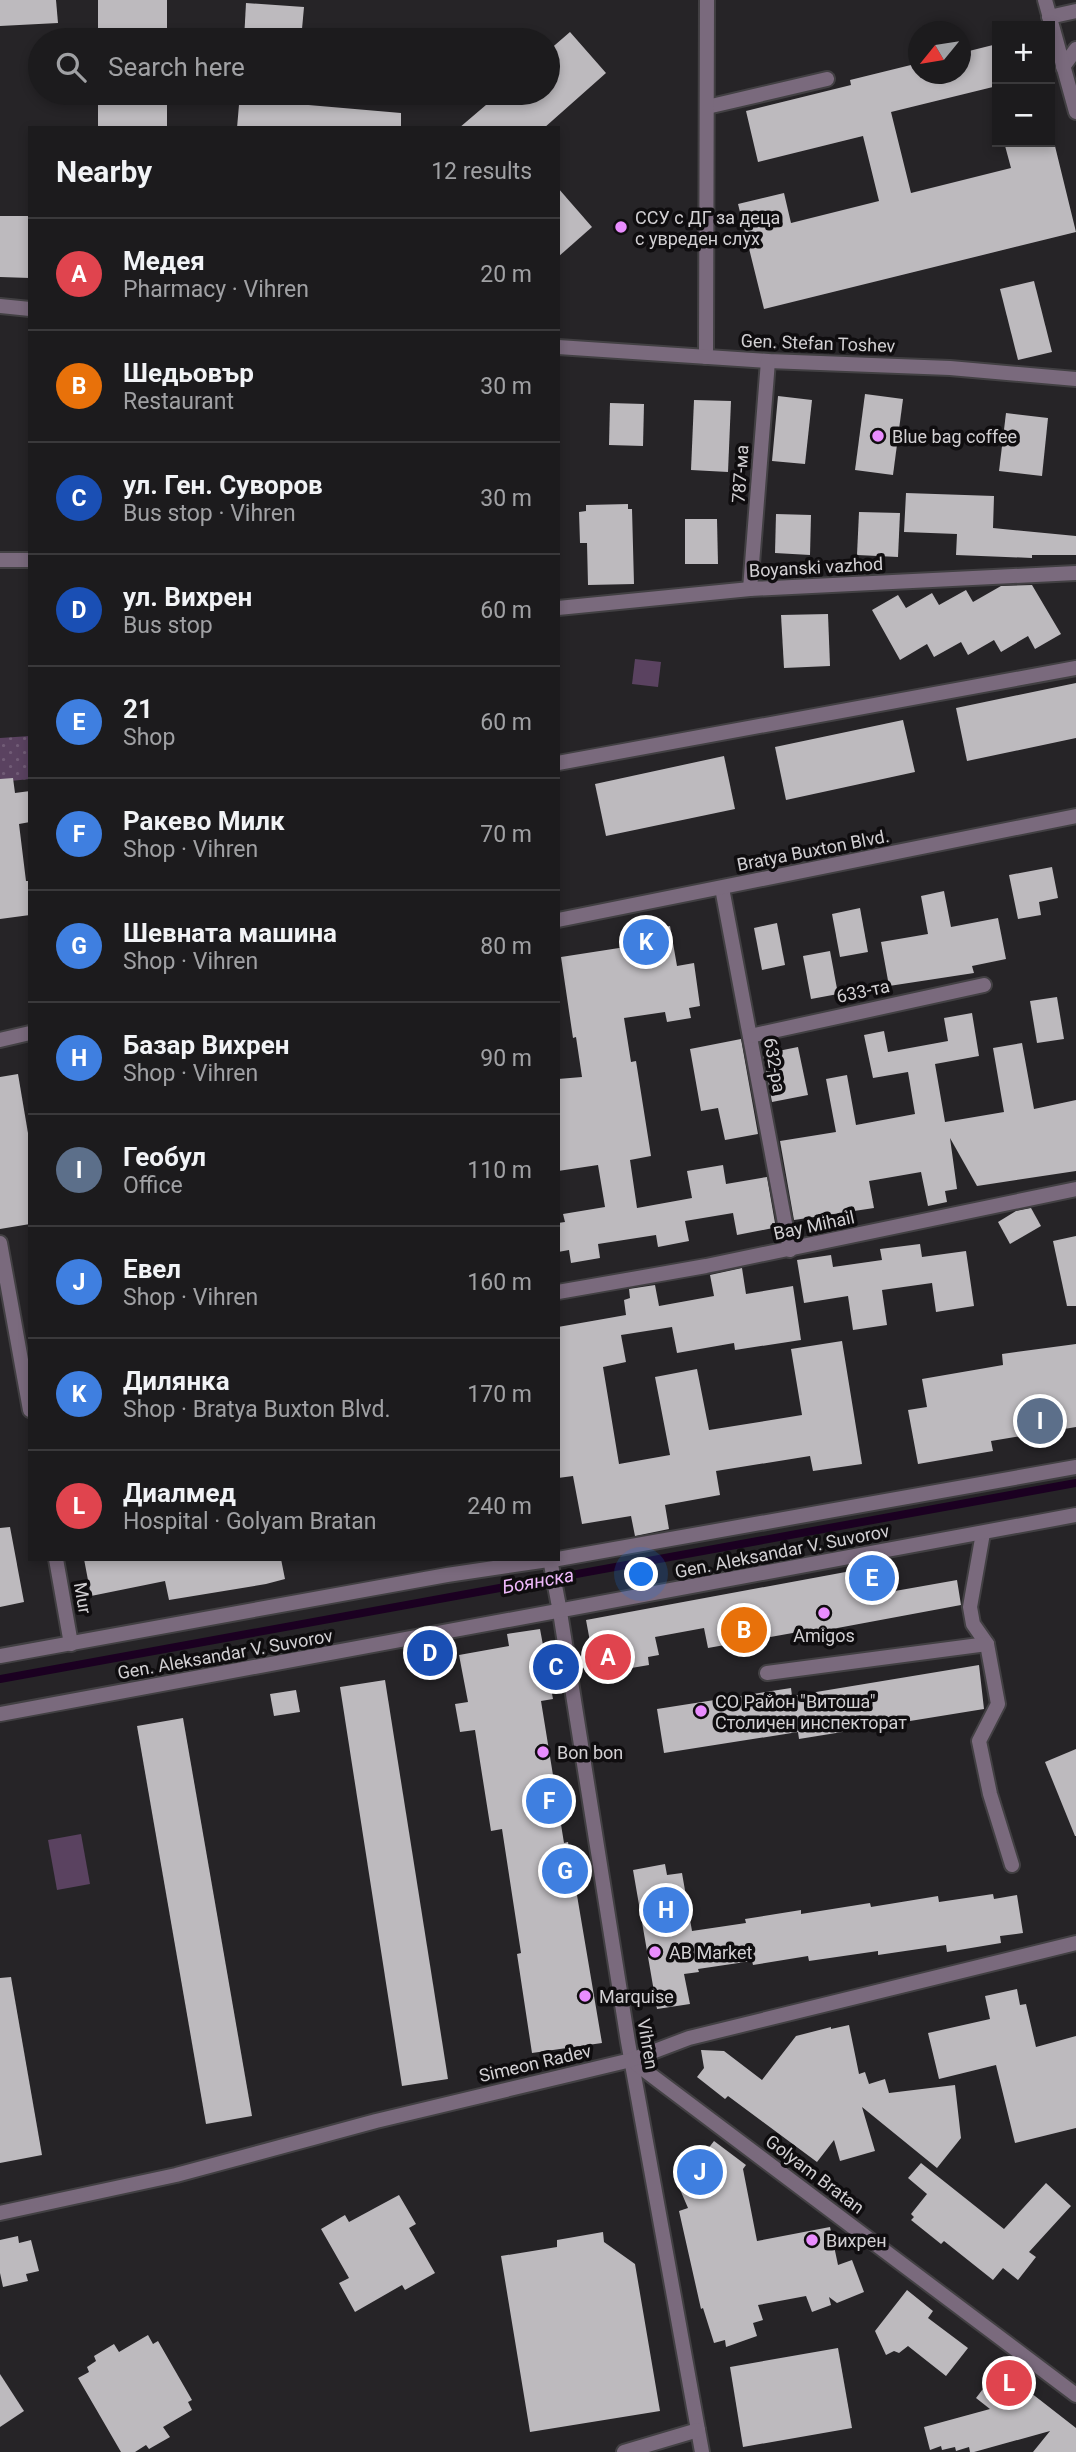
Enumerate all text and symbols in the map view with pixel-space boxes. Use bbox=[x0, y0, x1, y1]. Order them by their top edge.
north arrow bbox=[908, 21, 971, 84]
map controls bbox=[992, 21, 1055, 147]
button: + bbox=[992, 21, 1055, 84]
search box bbox=[28, 28, 560, 105]
icon: search bbox=[52, 48, 90, 86]
text: Search here bbox=[108, 52, 245, 82]
button: − bbox=[992, 84, 1055, 147]
text: Nearby bbox=[56, 154, 152, 189]
text: 12 results bbox=[431, 158, 532, 185]
place label: ССУ с ДГ за деца с увреден слух bbox=[635, 207, 780, 249]
marker: ССУ с ДГ за деца с увреден слух bbox=[613, 219, 629, 235]
text: Медея bbox=[123, 246, 205, 276]
text: A bbox=[71, 261, 87, 288]
text: 20 m bbox=[480, 261, 532, 288]
text: Pharmacy · Vihren bbox=[123, 276, 309, 303]
street label: Gen. Stefan Toshev bbox=[740, 330, 896, 356]
text: Шедьовър bbox=[123, 358, 254, 388]
text: B bbox=[72, 373, 86, 400]
text: 30 m bbox=[480, 373, 532, 400]
text: Restaurant bbox=[123, 388, 234, 415]
place label: Blue bag coffee bbox=[892, 426, 1017, 447]
marker: Blue bag coffee bbox=[870, 428, 886, 444]
street label: 787-ма bbox=[727, 444, 753, 504]
text: ул. Ген. Суворов bbox=[123, 470, 323, 500]
text: C bbox=[71, 485, 87, 512]
text: 30 m bbox=[480, 485, 532, 512]
text: Bus stop · Vihren bbox=[123, 500, 296, 527]
street label: Boyanski vazhod bbox=[748, 553, 884, 581]
text: ул. Вихрен bbox=[123, 582, 252, 612]
text: D bbox=[72, 597, 86, 624]
text: 60 m bbox=[480, 597, 532, 624]
text: Bus stop bbox=[123, 612, 213, 639]
text: 21 bbox=[123, 694, 153, 724]
text: E bbox=[73, 709, 85, 736]
text: 60 m bbox=[480, 709, 532, 736]
text: Shop bbox=[123, 724, 175, 751]
text: Ракево Милк bbox=[123, 806, 285, 836]
text: F bbox=[73, 821, 85, 848]
text: 70 m bbox=[480, 821, 532, 848]
street label: Bratya Buxton Blvd. bbox=[735, 825, 891, 875]
text: Shop · Vihren bbox=[123, 836, 258, 863]
pin: K bbox=[623, 916, 669, 968]
text: Шевната машина bbox=[123, 918, 337, 948]
text: G bbox=[71, 933, 87, 960]
text: 80 m bbox=[480, 933, 532, 960]
text: Shop · Vihren bbox=[123, 948, 258, 975]
street label: 633-та bbox=[835, 975, 891, 1007]
text: Базар Вихрен bbox=[123, 1030, 290, 1060]
street label: 632-ра bbox=[760, 1036, 790, 1094]
text: H bbox=[71, 1045, 87, 1072]
text: 90 m bbox=[480, 1045, 532, 1072]
text: Shop · Vihren bbox=[123, 1060, 258, 1087]
text: Геобул bbox=[123, 1142, 206, 1172]
text: I bbox=[76, 1157, 82, 1184]
text: 110 m bbox=[467, 1157, 532, 1184]
text: Office bbox=[123, 1172, 183, 1199]
street label: Bay Mihail bbox=[772, 1206, 856, 1244]
text: Евел bbox=[123, 1254, 181, 1284]
text: J bbox=[73, 1269, 85, 1296]
text: 160 m bbox=[467, 1269, 532, 1296]
text: Shop · Vihren bbox=[123, 1284, 258, 1311]
text: Дилянка bbox=[123, 1366, 230, 1396]
text: K bbox=[72, 1381, 86, 1408]
text: 170 m bbox=[467, 1381, 532, 1408]
pin: I bbox=[1017, 1395, 1063, 1447]
text: Shop · Bratya Buxton Blvd. bbox=[123, 1396, 391, 1423]
text: Диалмед bbox=[123, 1478, 236, 1508]
text: L bbox=[73, 1493, 85, 1520]
text: 240 m bbox=[467, 1493, 532, 1520]
text: Hospital · Golyam Bratan bbox=[123, 1508, 376, 1535]
street label: Gen. Aleksandar V. Suvorov bbox=[673, 1520, 891, 1582]
pin: E bbox=[849, 1552, 895, 1604]
your location bbox=[624, 1557, 658, 1591]
water label: Боянска bbox=[500, 1563, 576, 1599]
street label: Mur bbox=[70, 1581, 96, 1615]
pin: B bbox=[721, 1604, 767, 1656]
marker: Amigos bbox=[816, 1605, 832, 1621]
street label: Gen. Aleksandar V. Suvorov bbox=[116, 1625, 335, 1683]
place label: Amigos bbox=[793, 1625, 855, 1646]
pin: D bbox=[407, 1627, 453, 1679]
pin: A bbox=[585, 1631, 631, 1683]
pin: C bbox=[533, 1641, 579, 1693]
place label: СО Район "Витоша" Столичен инспекторат bbox=[715, 1691, 907, 1733]
marker: СО Район "Витоша" Столичен инспекторат bbox=[693, 1703, 709, 1719]
place label: Bon bon bbox=[557, 1742, 623, 1763]
marker: Bon bon bbox=[535, 1744, 551, 1760]
pin: F bbox=[526, 1775, 572, 1827]
pin: G bbox=[542, 1845, 588, 1897]
pin: H bbox=[643, 1884, 689, 1936]
place label: AB Market bbox=[669, 1942, 753, 1963]
marker: AB Market bbox=[647, 1944, 663, 1960]
place label: Marquise bbox=[599, 1986, 674, 2007]
marker: Marquise bbox=[577, 1988, 593, 2004]
street label: Vihren bbox=[633, 2017, 663, 2071]
street label: Simeon Radev bbox=[477, 2040, 593, 2086]
street label: Golyam Bratan bbox=[762, 2130, 868, 2218]
pin: J bbox=[677, 2146, 723, 2198]
place label: Вихрен bbox=[826, 2230, 887, 2251]
marker: Вихрен bbox=[804, 2232, 820, 2248]
pin: L bbox=[986, 2357, 1032, 2409]

